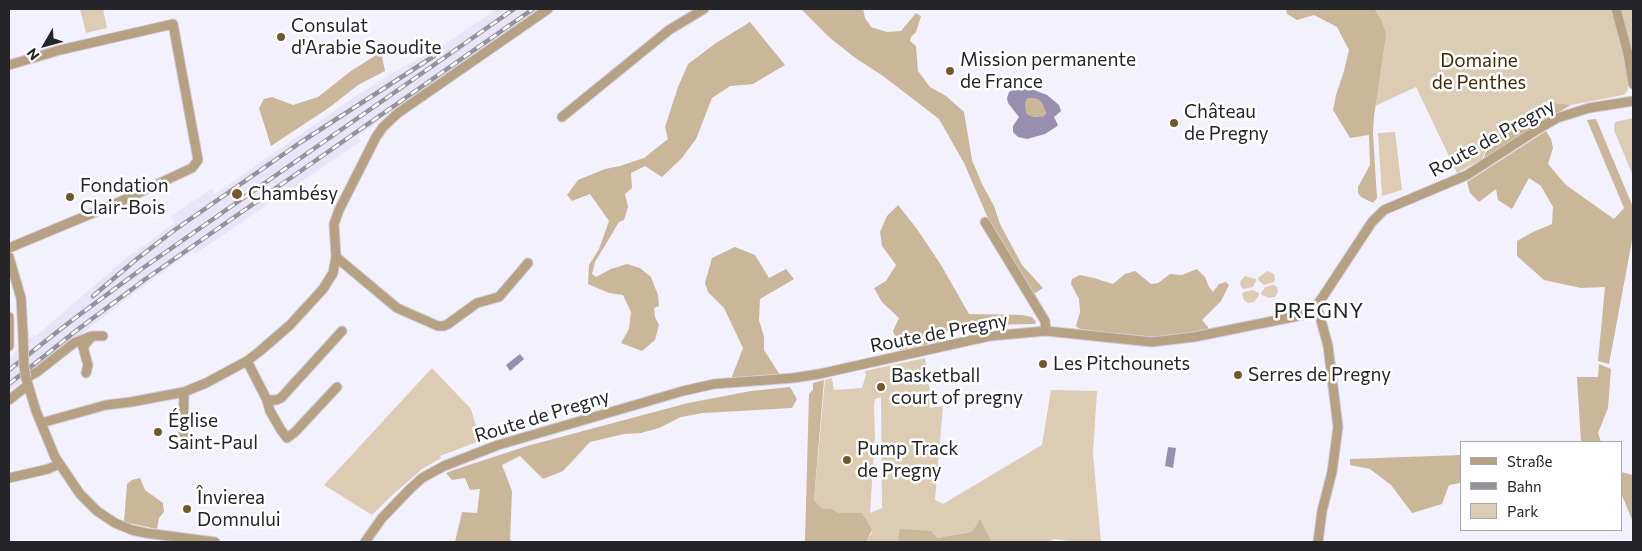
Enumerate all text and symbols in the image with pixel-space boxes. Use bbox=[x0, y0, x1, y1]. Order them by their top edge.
place label: Consulat d'Arabie Saoudite bbox=[291, 15, 442, 59]
north arrow bbox=[20, 20, 70, 70]
marker: Consulat d'Arabie Saoudite bbox=[275, 31, 287, 43]
text: N bbox=[23, 45, 43, 64]
place label: Mission permanente de France bbox=[960, 49, 1136, 93]
park label: Domaine de Penthes bbox=[1432, 50, 1526, 94]
marker: Mission permanente de France bbox=[944, 65, 956, 77]
street label: Route de Pregny bbox=[1425, 94, 1559, 182]
place label: Château de Pregny bbox=[1184, 101, 1269, 145]
marker: Château de Pregny bbox=[1168, 117, 1180, 129]
place label: Fondation Clair-Bois bbox=[80, 175, 169, 219]
place label: Chambésy bbox=[248, 183, 338, 205]
marker: Chambésy bbox=[230, 187, 244, 201]
marker: Fondation Clair-Bois bbox=[64, 191, 76, 203]
district label: PREGNY bbox=[1273, 298, 1365, 324]
street label: Route de Pregny bbox=[868, 308, 1010, 358]
place label: Les Pitchounets bbox=[1053, 353, 1190, 375]
marker: Les Pitchounets bbox=[1037, 358, 1049, 370]
place label: Serres de Pregny bbox=[1248, 364, 1391, 386]
place label: Basketball court of pregny bbox=[891, 365, 1023, 409]
marker: Serres de Pregny bbox=[1232, 369, 1244, 381]
marker: Basketball court of pregny bbox=[875, 381, 887, 393]
street label: Route de Pregny bbox=[472, 385, 612, 447]
place label: Église Saint-Paul bbox=[168, 410, 258, 454]
marker: Église Saint-Paul bbox=[152, 426, 164, 438]
place label: Pump Track de Pregny bbox=[857, 438, 959, 482]
legend bbox=[1460, 441, 1622, 531]
text: Straße bbox=[1507, 452, 1553, 470]
marker: Pump Track de Pregny bbox=[841, 454, 853, 466]
text: Bahn bbox=[1507, 477, 1542, 495]
place label: Învierea Domnului bbox=[197, 487, 281, 531]
text: Park bbox=[1507, 502, 1538, 520]
marker: Învierea Domnului bbox=[181, 503, 193, 515]

